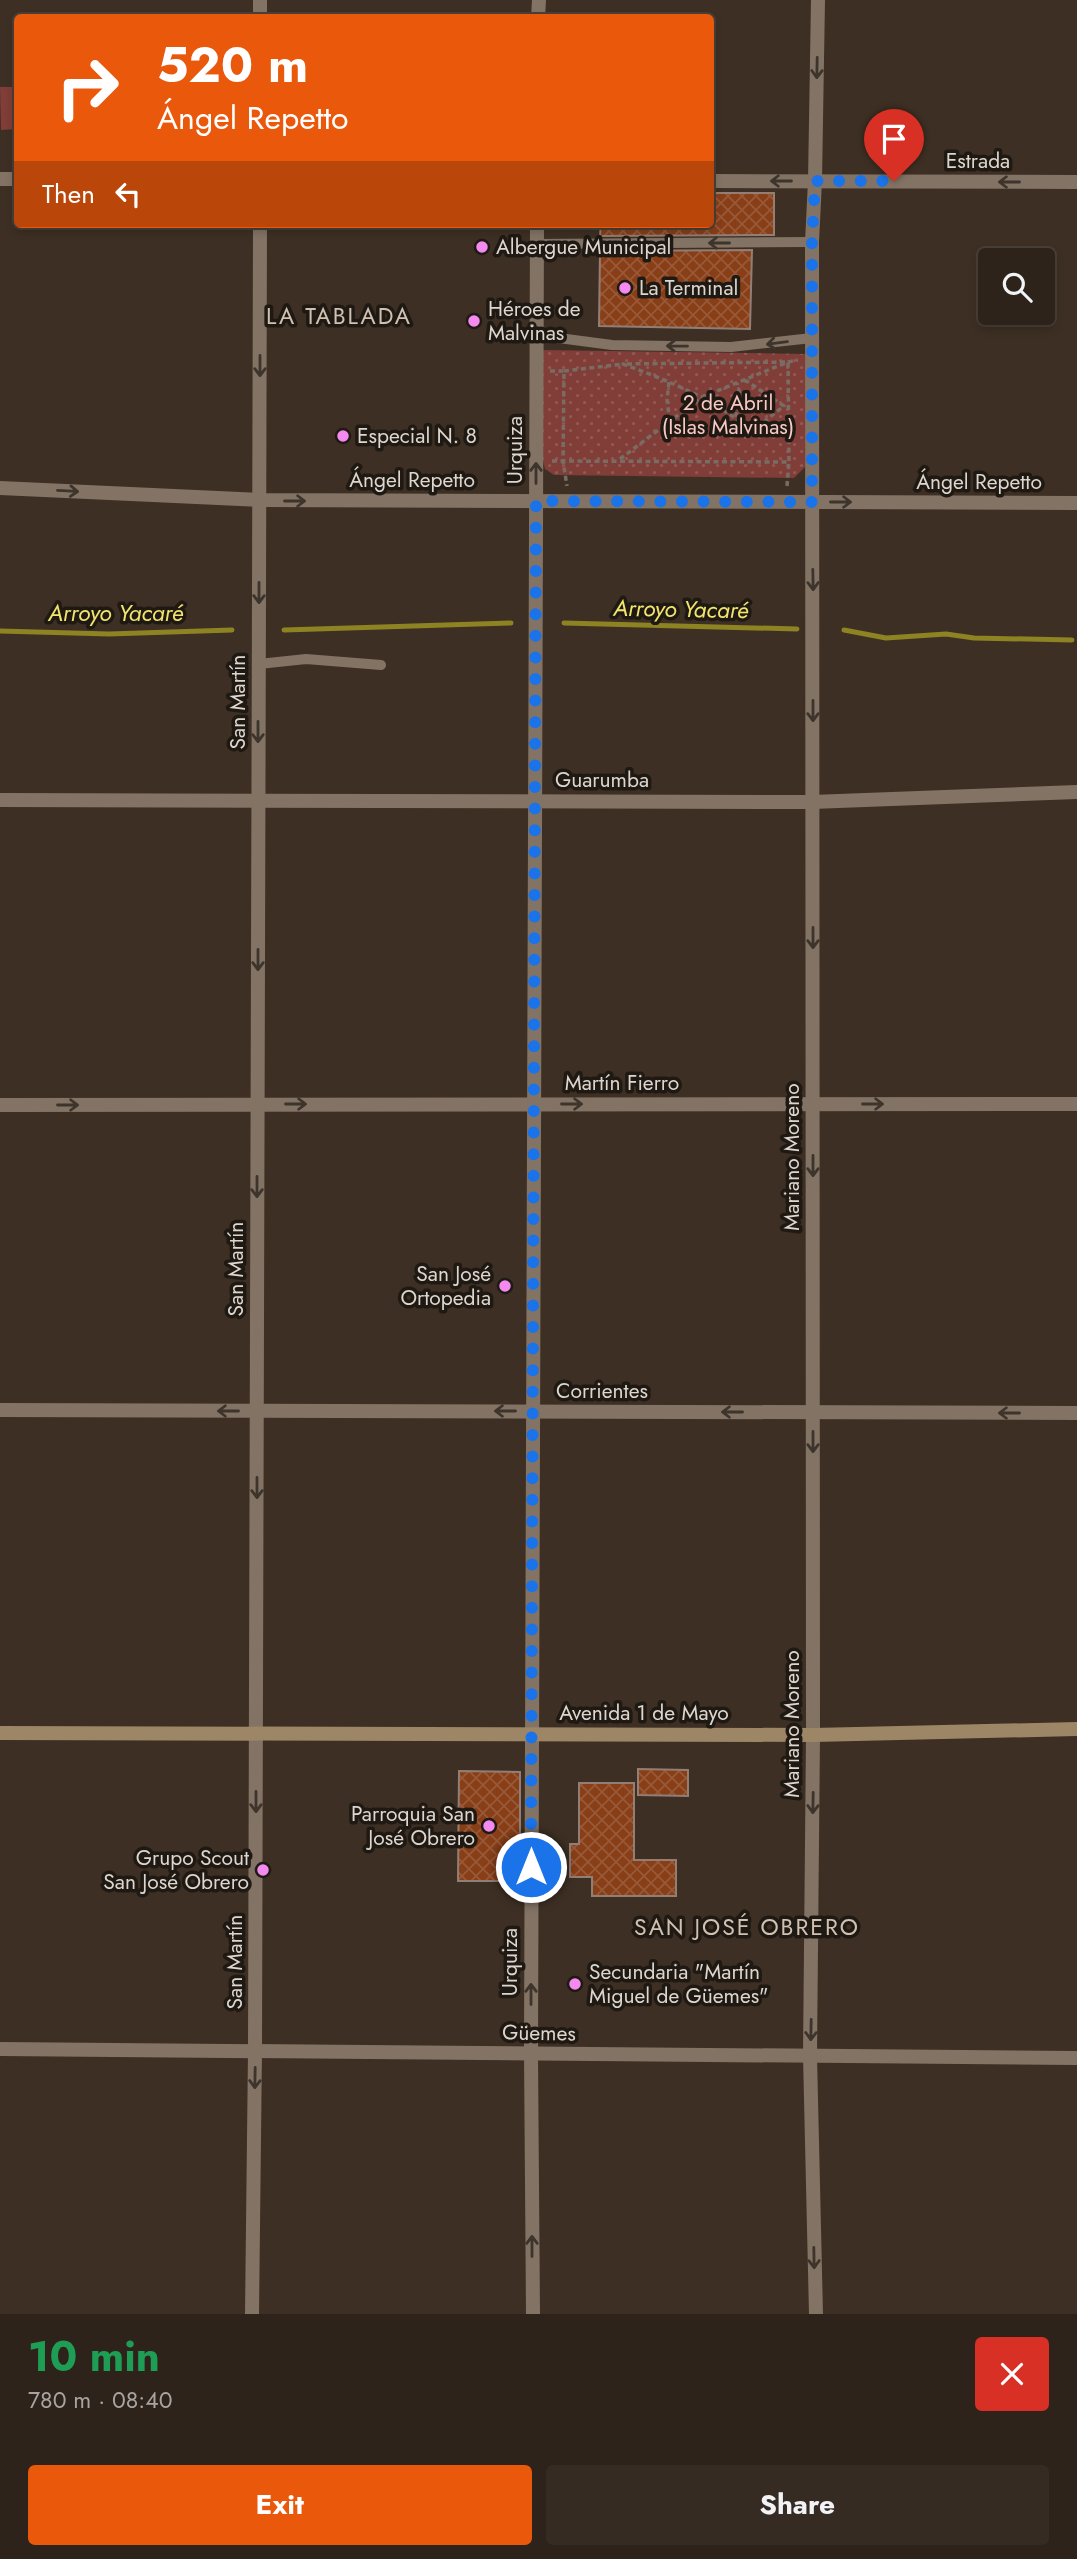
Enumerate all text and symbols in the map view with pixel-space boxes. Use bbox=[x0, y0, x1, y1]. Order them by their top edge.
text: 520 m bbox=[157, 30, 308, 100]
icon: right bbox=[42, 42, 133, 133]
one-way arrow bbox=[810, 56, 823, 79]
text: Ángel Repetto bbox=[157, 95, 349, 141]
pin bbox=[864, 109, 924, 181]
icon: arrive bbox=[875, 120, 913, 158]
street label: Estrada bbox=[946, 146, 1010, 176]
one-way arrow bbox=[770, 174, 793, 188]
text: Then bbox=[42, 175, 95, 213]
icon: left bbox=[109, 175, 147, 213]
one-way arrow bbox=[998, 175, 1021, 189]
place label: Albergue Municipal bbox=[496, 232, 671, 262]
one-way arrow bbox=[708, 236, 731, 250]
marker: Albergue Municipal bbox=[474, 239, 490, 255]
map controls bbox=[978, 248, 1055, 325]
button: search bbox=[978, 248, 1055, 325]
place label: La Terminal bbox=[639, 273, 738, 303]
marker: La Terminal bbox=[617, 280, 633, 296]
place label: Héroes de Malvinas bbox=[488, 294, 581, 348]
district label: LA TABLADA bbox=[266, 299, 412, 333]
marker: Héroes de Malvinas bbox=[466, 313, 482, 329]
one-way arrow bbox=[766, 336, 788, 349]
one-way arrow bbox=[665, 339, 688, 353]
one-way arrow bbox=[253, 354, 266, 377]
park label: 2 de Abril (Islas Malvinas) bbox=[662, 388, 794, 442]
street label: Urquiza bbox=[500, 416, 530, 484]
place label: Especial N. 8 bbox=[357, 421, 477, 451]
marker: Especial N. 8 bbox=[335, 428, 351, 444]
one-way arrow bbox=[529, 461, 543, 484]
street label: Ángel Repetto bbox=[349, 465, 475, 495]
street label: Ángel Repetto bbox=[916, 467, 1042, 497]
one-way arrow bbox=[56, 485, 79, 498]
one-way arrow bbox=[284, 494, 307, 508]
one-way arrow bbox=[830, 495, 853, 509]
one-way arrow bbox=[806, 568, 820, 591]
one-way arrow bbox=[252, 581, 266, 604]
water label: Arroyo Yacaré bbox=[612, 591, 749, 627]
water label: Arroyo Yacaré bbox=[47, 596, 184, 630]
street label: San Martín bbox=[223, 655, 253, 749]
one-way arrow bbox=[806, 699, 820, 722]
one-way arrow bbox=[251, 720, 265, 743]
street label: Guarumba bbox=[555, 765, 649, 795]
one-way arrow bbox=[806, 926, 820, 949]
one-way arrow bbox=[251, 948, 265, 971]
street label: Martín Fierro bbox=[565, 1068, 679, 1098]
street label: Mariano Moreno bbox=[777, 1083, 807, 1231]
one-way arrow bbox=[284, 1097, 307, 1111]
one-way arrow bbox=[560, 1097, 583, 1111]
one-way arrow bbox=[861, 1097, 884, 1111]
one-way arrow bbox=[56, 1098, 79, 1112]
one-way arrow bbox=[806, 1154, 820, 1177]
one-way arrow bbox=[250, 1175, 264, 1198]
street label: San Martín bbox=[221, 1222, 251, 1316]
place label: San José Ortopedia bbox=[400, 1259, 491, 1313]
marker: San José Ortopedia bbox=[497, 1278, 513, 1294]
street label: Corrientes bbox=[556, 1376, 648, 1406]
one-way arrow bbox=[217, 1404, 240, 1417]
one-way arrow bbox=[494, 1404, 517, 1418]
one-way arrow bbox=[721, 1405, 744, 1419]
one-way arrow bbox=[998, 1406, 1021, 1420]
one-way arrow bbox=[806, 1430, 820, 1453]
one-way arrow bbox=[250, 1476, 264, 1499]
street label: Mariano Moreno bbox=[777, 1650, 807, 1798]
street label: Avenida 1 de Mayo bbox=[559, 1698, 729, 1728]
one-way arrow bbox=[249, 1790, 263, 1813]
one-way arrow bbox=[806, 1791, 820, 1814]
place label: Parroquia San José Obrero bbox=[351, 1799, 475, 1853]
marker: Parroquia San José Obrero bbox=[481, 1818, 497, 1834]
position arrow bbox=[494, 1830, 568, 1904]
place label: Grupo Scout San José Obrero bbox=[103, 1843, 249, 1897]
marker: Grupo Scout San José Obrero bbox=[255, 1862, 271, 1878]
district label: SAN JOSÉ OBRERO bbox=[634, 1910, 860, 1944]
street label: San Martín bbox=[220, 1915, 250, 2009]
street label: Urquiza bbox=[495, 1928, 525, 1996]
place label: Secundaria "Martín Miguel de Güemes" bbox=[589, 1957, 768, 2011]
marker: Secundaria "Martín Miguel de Güemes" bbox=[567, 1976, 583, 1992]
one-way arrow bbox=[524, 1983, 538, 2006]
street label: Güemes bbox=[502, 2017, 576, 2049]
one-way arrow bbox=[804, 2019, 818, 2042]
one-way arrow bbox=[248, 2066, 262, 2089]
one-way arrow bbox=[525, 2235, 539, 2258]
one-way arrow bbox=[808, 2246, 821, 2269]
text: 10 min bbox=[28, 2326, 160, 2387]
button: close bbox=[975, 2337, 1049, 2411]
text: 780 m · 08:40 bbox=[28, 2383, 172, 2417]
button: Exit bbox=[28, 2465, 532, 2545]
button: Share bbox=[546, 2465, 1049, 2545]

